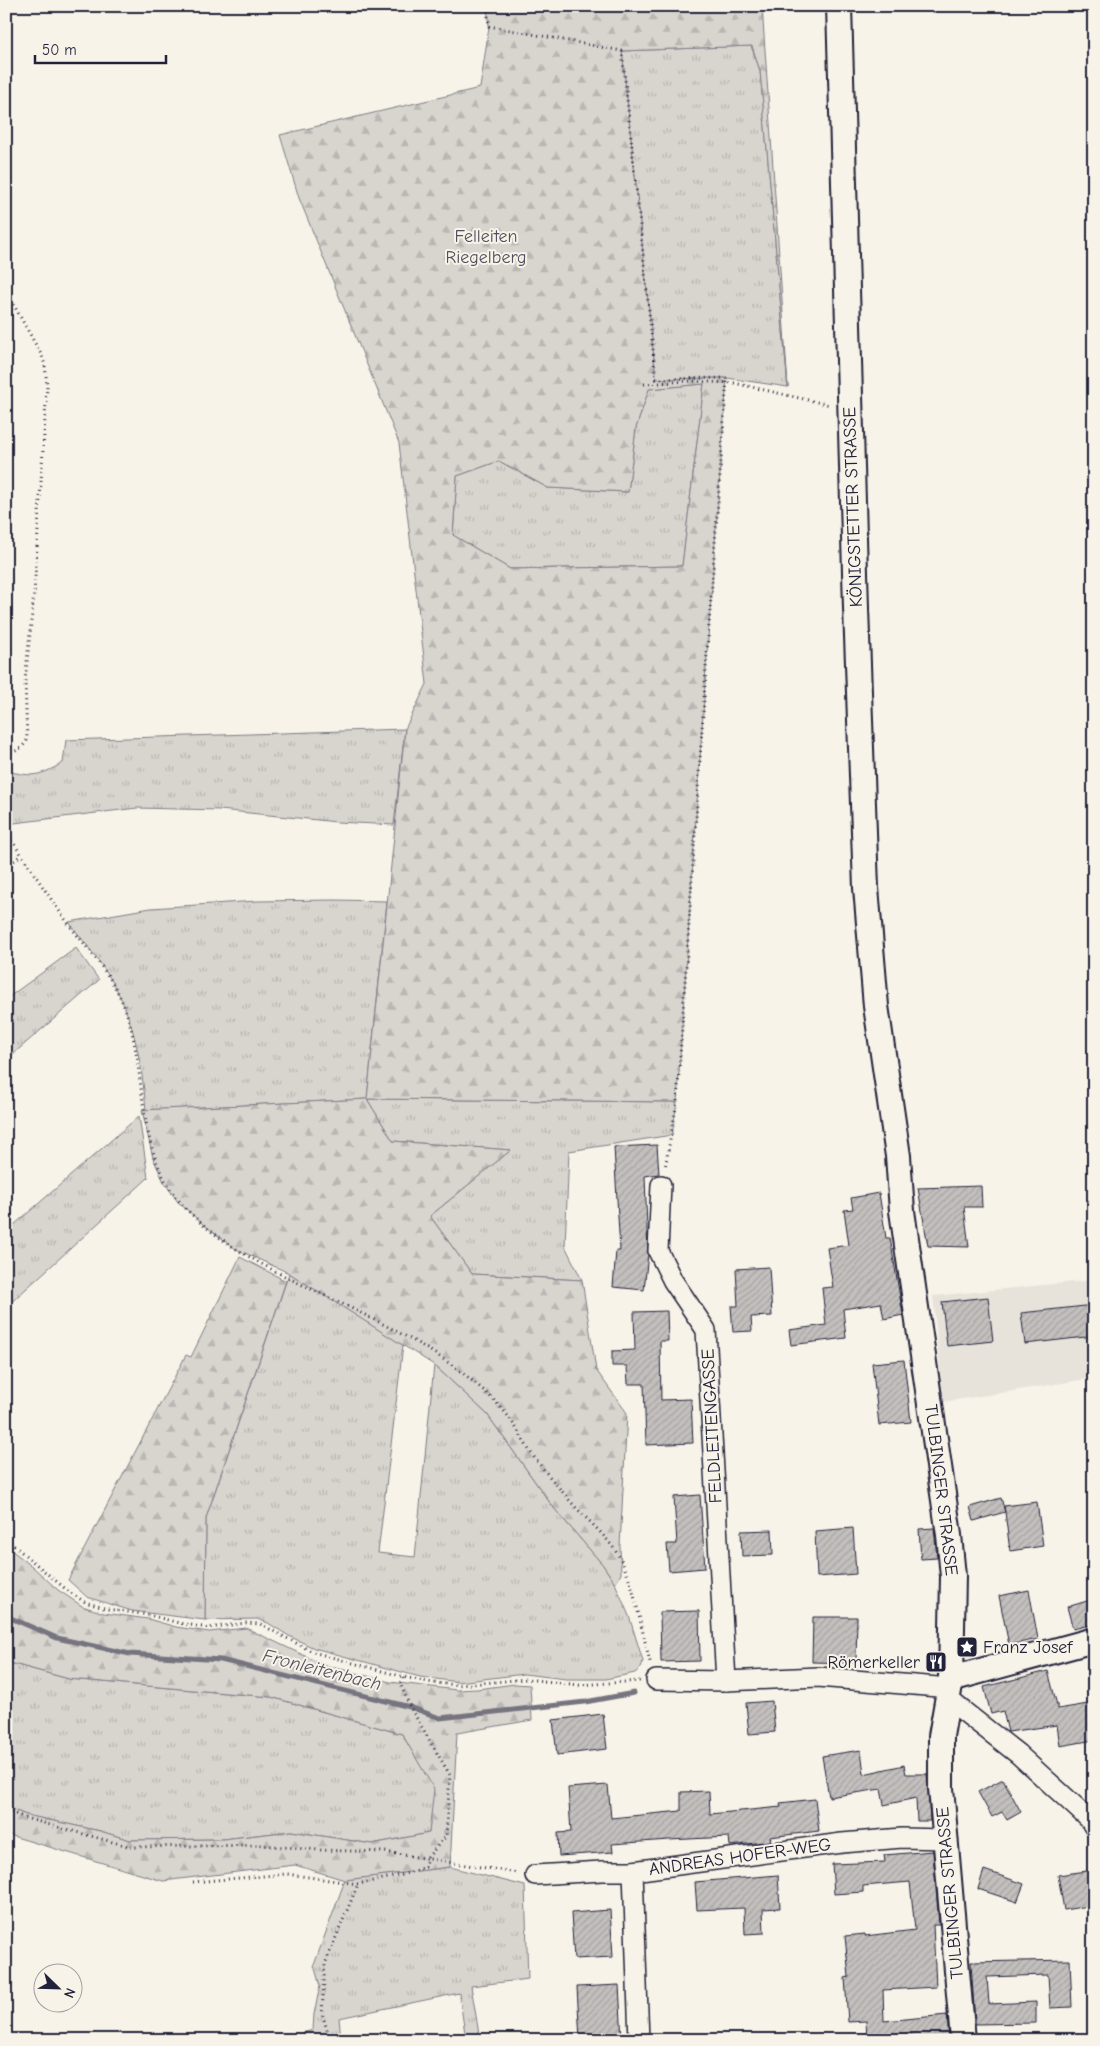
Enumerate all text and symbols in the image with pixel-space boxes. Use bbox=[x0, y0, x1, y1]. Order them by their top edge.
scale bar bbox=[35, 32, 166, 64]
text: 50 m bbox=[42, 41, 77, 59]
park label: Felleiten Riegelberg bbox=[445, 226, 527, 268]
street label: KÖNIGSTETTER STRASSE bbox=[839, 406, 867, 607]
street label: FELDLEITENGASSE bbox=[697, 1348, 727, 1504]
street label: TULBINGER STRASSE bbox=[920, 1403, 962, 1577]
place icon: Franz Josef bbox=[955, 1635, 979, 1659]
place label: Franz Josef bbox=[983, 1637, 1073, 1658]
water label: Fronleitenbach bbox=[260, 1645, 384, 1695]
restaurant icon: Römerkeller bbox=[924, 1650, 948, 1674]
place label: Römerkeller bbox=[828, 1652, 921, 1673]
street label: TULBINGER STRASSE bbox=[932, 1806, 968, 1980]
street label: ANDREAS HOFER-WEG bbox=[647, 1834, 833, 1880]
north arrow bbox=[32, 1964, 82, 2014]
text: N bbox=[60, 1985, 79, 2000]

